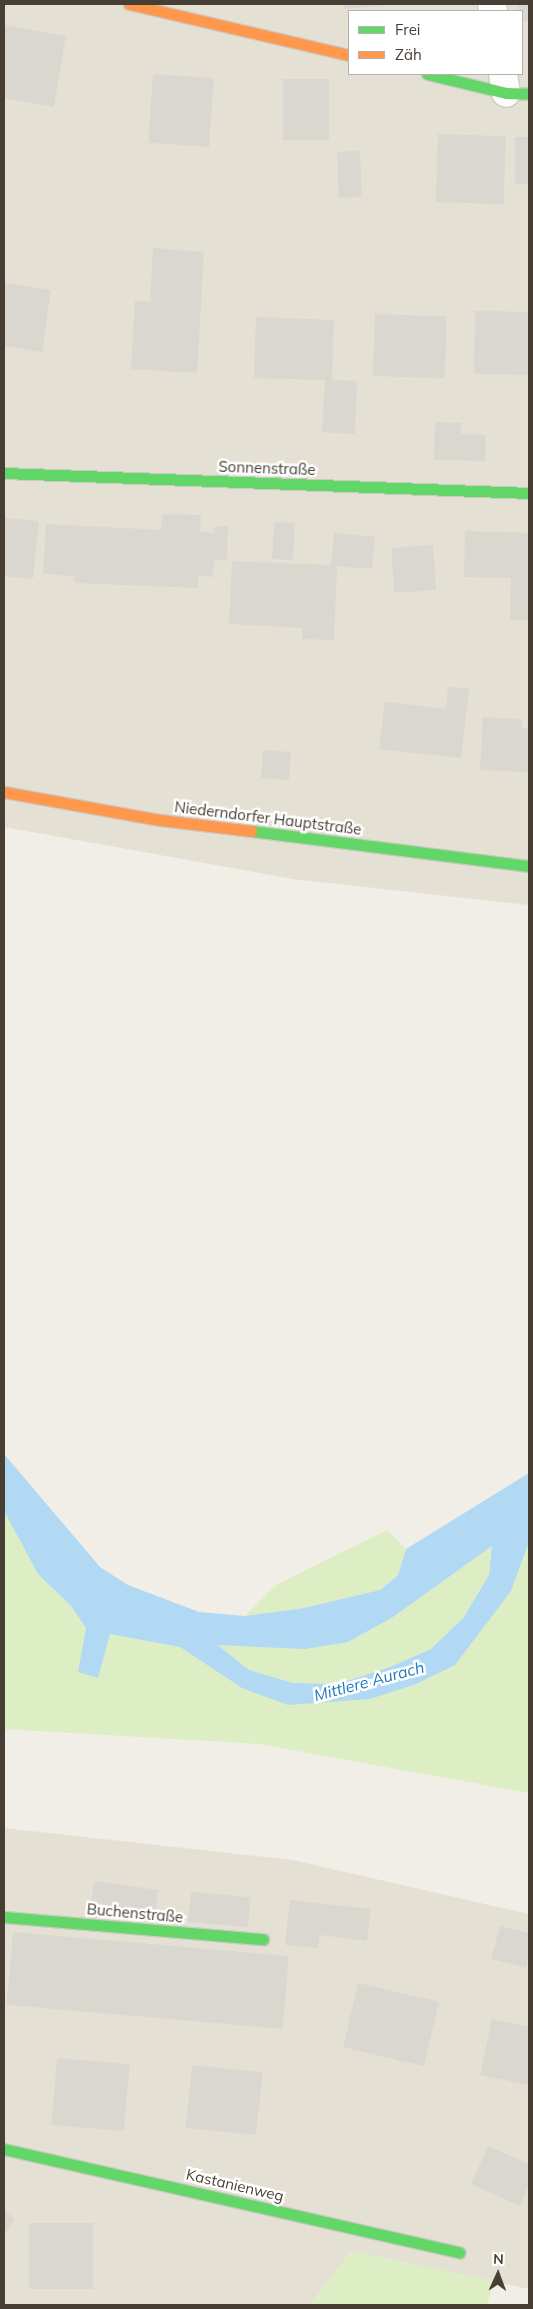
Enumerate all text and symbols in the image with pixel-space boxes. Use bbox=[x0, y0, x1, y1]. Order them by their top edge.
legend bbox=[348, 10, 523, 75]
text: Frei bbox=[395, 20, 420, 39]
text: Zäh bbox=[395, 45, 422, 64]
street label: Sonnenstraße bbox=[218, 457, 316, 479]
street label: Niederndorfer Hauptstraße bbox=[174, 798, 362, 838]
water label: Mittlere Aurach bbox=[312, 1657, 426, 1705]
street label: Buchenstraße bbox=[86, 1900, 184, 1926]
street label: Kastanienweg bbox=[185, 2165, 285, 2205]
north arrow bbox=[473, 2249, 523, 2299]
text: N bbox=[493, 2250, 504, 2268]

